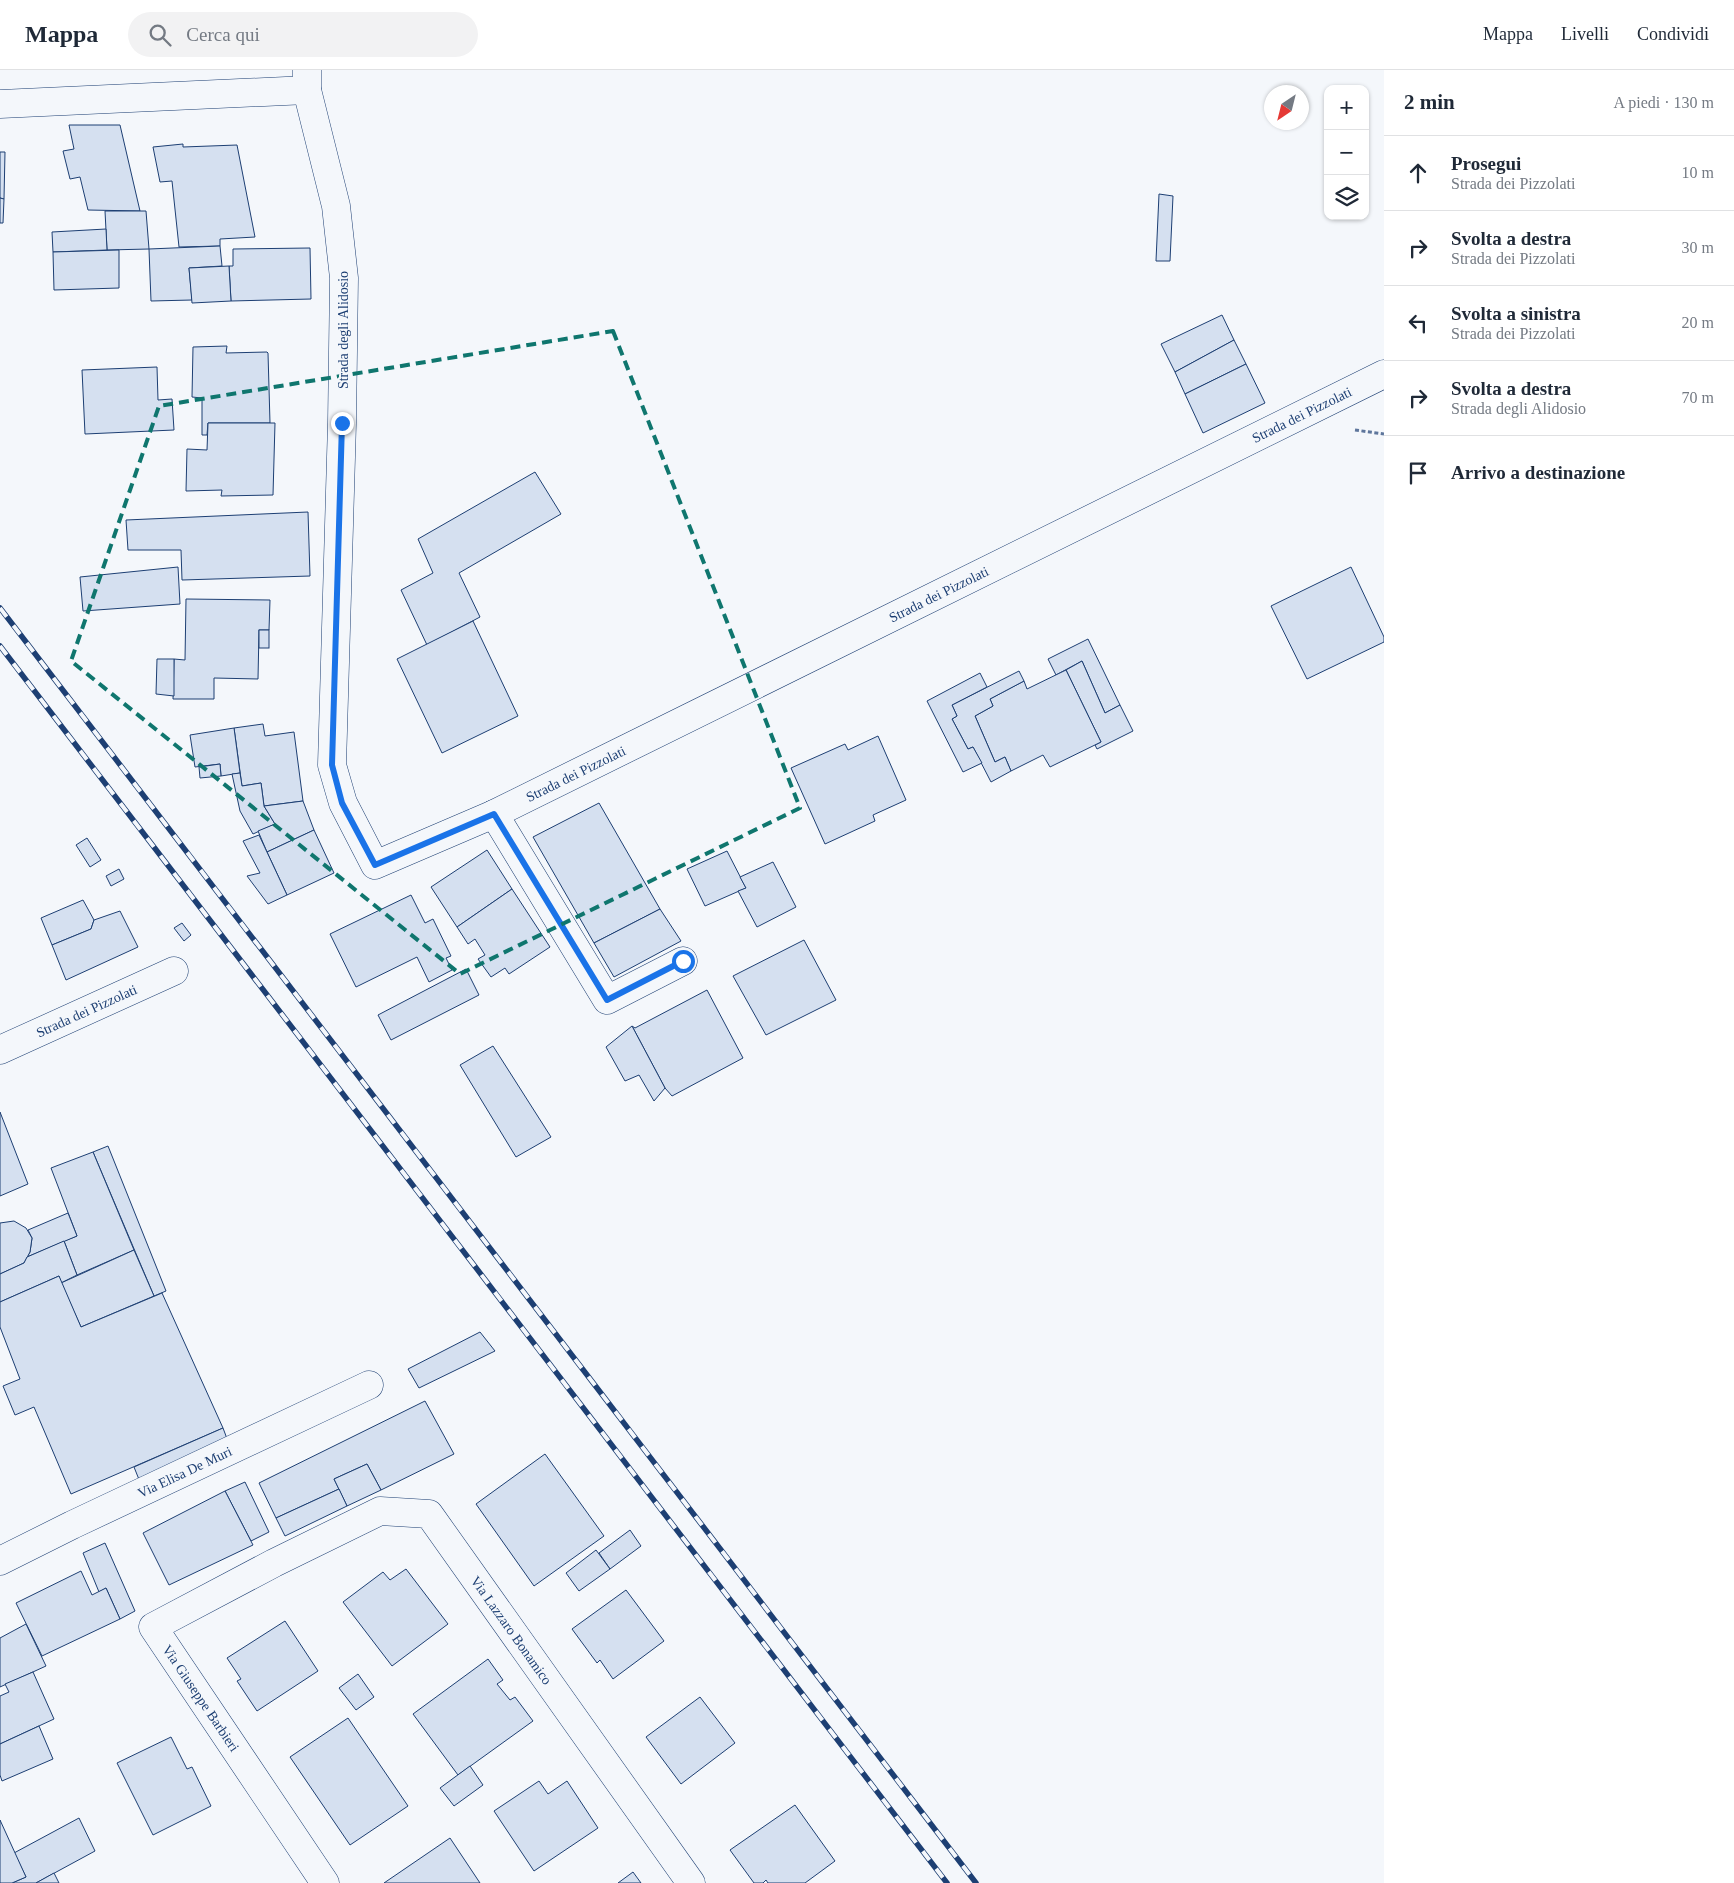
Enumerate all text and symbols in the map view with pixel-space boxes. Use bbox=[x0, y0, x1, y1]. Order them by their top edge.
search box bbox=[128, 12, 478, 57]
text: Mappa bbox=[25, 21, 98, 47]
icon: search bbox=[146, 21, 174, 49]
text: Cerca qui bbox=[186, 24, 260, 45]
text: Mappa bbox=[1483, 24, 1533, 44]
text: Livelli bbox=[1561, 24, 1609, 44]
text: Condividi bbox=[1637, 24, 1709, 44]
north arrow bbox=[1264, 85, 1309, 130]
map controls bbox=[1324, 85, 1369, 220]
button: + bbox=[1324, 85, 1369, 130]
text: 2 min bbox=[1404, 90, 1455, 114]
text: A piedi · 130 m bbox=[1614, 94, 1714, 111]
button: − bbox=[1324, 130, 1369, 175]
text: Prosegui bbox=[1451, 153, 1521, 174]
icon: ahead bbox=[1404, 159, 1432, 187]
text: 10 m bbox=[1682, 164, 1714, 181]
button: layers bbox=[1324, 175, 1369, 220]
text: Strada dei Pizzolati bbox=[1451, 175, 1575, 192]
text: Svolta a destra bbox=[1451, 228, 1571, 249]
icon: right bbox=[1404, 234, 1432, 262]
text: 30 m bbox=[1682, 239, 1714, 256]
text: Strada dei Pizzolati bbox=[1451, 250, 1575, 267]
street label: Strada degli Alidosio bbox=[336, 271, 351, 389]
text: Svolta a sinistra bbox=[1451, 303, 1581, 324]
icon: left bbox=[1404, 309, 1432, 337]
text: 20 m bbox=[1682, 314, 1714, 331]
text: Strada dei Pizzolati bbox=[1451, 325, 1575, 342]
text: Svolta a destra bbox=[1451, 378, 1571, 399]
street label: Strada dei Pizzolati bbox=[1250, 384, 1354, 446]
icon: right bbox=[1404, 384, 1432, 412]
text: 70 m bbox=[1682, 389, 1714, 406]
text: Strada degli Alidosio bbox=[1451, 400, 1586, 417]
route end bbox=[331, 412, 354, 435]
icon: arrive bbox=[1404, 459, 1432, 487]
text: Arrivo a destinazione bbox=[1451, 462, 1625, 483]
street label: Strada dei Pizzolati bbox=[887, 564, 991, 625]
street label: Strada dei Pizzolati bbox=[524, 743, 628, 805]
route start bbox=[672, 950, 695, 973]
street label: Strada dei Pizzolati bbox=[34, 982, 139, 1041]
street label: Via Elisa De Muri bbox=[135, 1444, 234, 1501]
street label: Via Lazzaro Bonamico bbox=[468, 1574, 555, 1687]
street label: Via Giuseppe Barbieri bbox=[159, 1642, 242, 1754]

